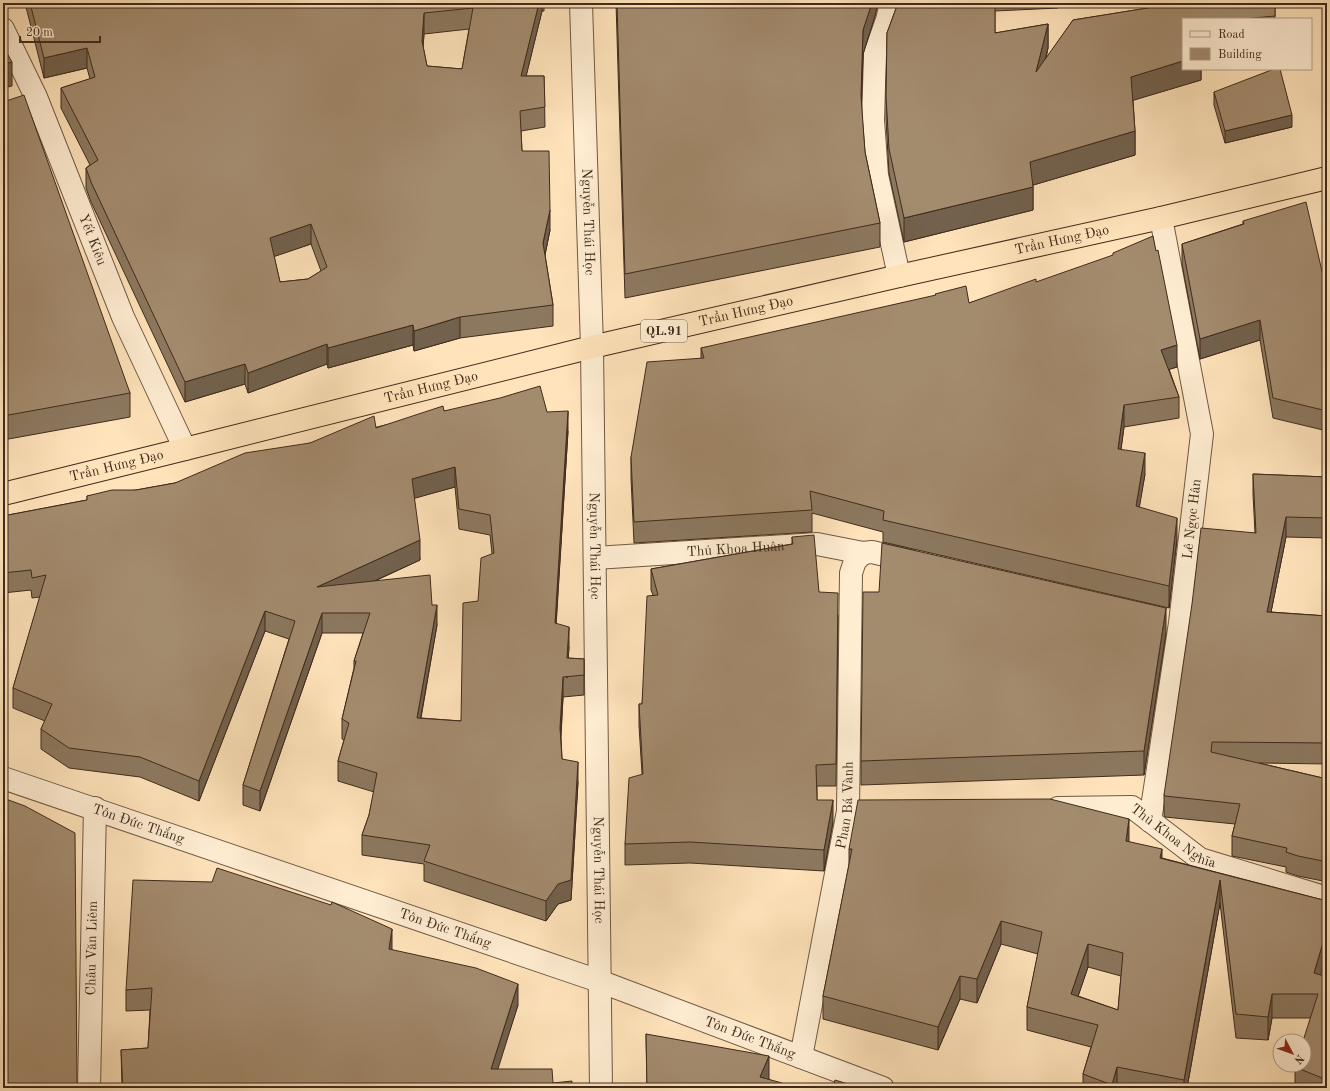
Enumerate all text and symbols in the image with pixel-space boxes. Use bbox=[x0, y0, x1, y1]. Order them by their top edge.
scale bar bbox=[20, 18, 100, 44]
legend bbox=[1182, 18, 1312, 70]
text: 20 m bbox=[26, 27, 53, 39]
text: Road bbox=[1218, 29, 1245, 41]
text: Building bbox=[1218, 49, 1262, 61]
street label: Nguyễn Thái Học bbox=[579, 168, 597, 276]
street label: Yết Kiêu bbox=[76, 212, 109, 268]
street label: Trần Hưng Đạo bbox=[1013, 223, 1110, 257]
street label: Trần Hưng Đạo bbox=[697, 294, 794, 329]
road number: QL.91 bbox=[641, 320, 687, 342]
street label: Trần Hưng Đạo bbox=[382, 369, 479, 406]
street label: Trần Hưng Đạo bbox=[68, 448, 165, 484]
street label: Lê Ngọc Hân bbox=[1180, 478, 1204, 560]
street label: Nguyễn Thái Học bbox=[587, 492, 602, 600]
street label: Thủ Khoa Huân bbox=[686, 539, 786, 559]
street label: Phan Bá Vành bbox=[834, 761, 856, 850]
street label: Tôn Đức Thắng bbox=[90, 802, 187, 846]
street label: Thủ Khoa Nghĩa bbox=[1128, 802, 1218, 870]
street label: Nguyễn Thái Học bbox=[591, 816, 606, 924]
street label: Châu Văn Liêm bbox=[84, 901, 100, 995]
street label: Tôn Đức Thắng bbox=[397, 906, 493, 951]
street label: Tôn Đức Thắng bbox=[702, 1014, 798, 1062]
north arrow bbox=[1272, 1033, 1312, 1073]
text: N bbox=[1291, 1052, 1305, 1066]

